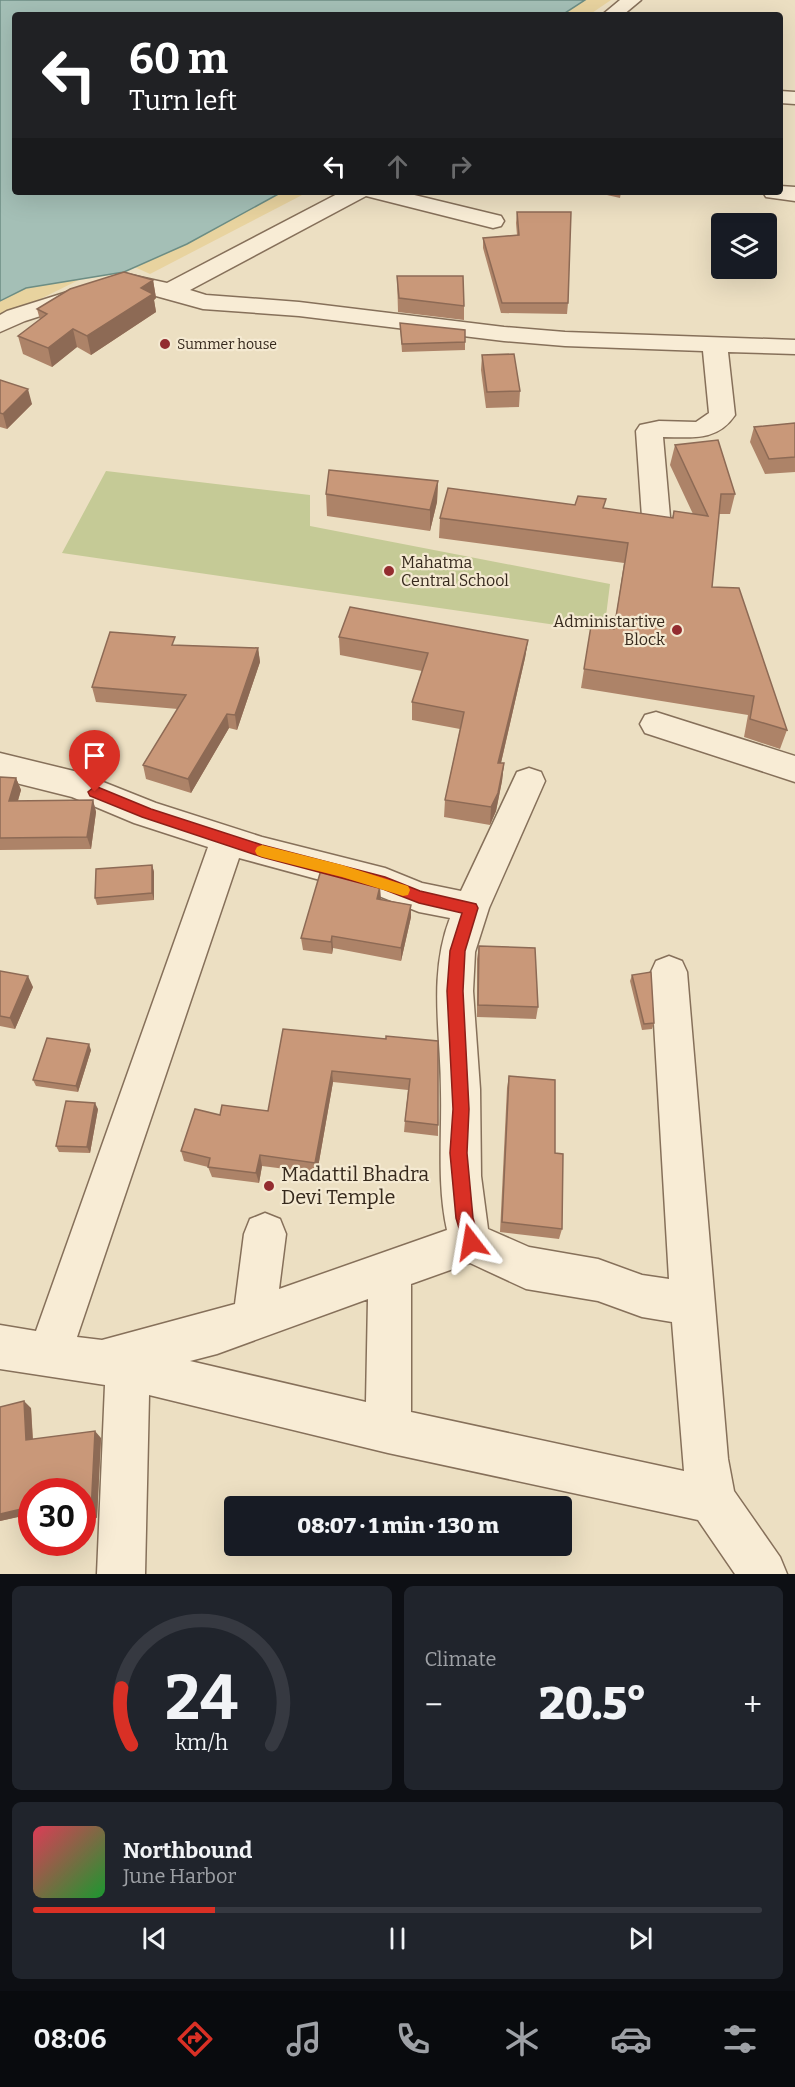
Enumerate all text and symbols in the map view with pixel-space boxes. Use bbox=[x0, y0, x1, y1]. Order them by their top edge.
text: 60 m bbox=[129, 34, 228, 84]
icon: left bbox=[30, 36, 108, 114]
text: Turn left bbox=[129, 85, 237, 117]
icon: left bbox=[318, 150, 351, 183]
icon: ahead bbox=[381, 150, 414, 183]
icon: right bbox=[444, 150, 477, 183]
map controls bbox=[711, 213, 777, 279]
button: layers bbox=[711, 213, 777, 279]
place label: Summer house bbox=[177, 336, 277, 353]
marker: Summer house bbox=[158, 337, 172, 351]
place label: Mahatma Central School bbox=[401, 553, 509, 590]
marker: Mahatma Central School bbox=[382, 564, 396, 578]
place label: Administartive Block bbox=[553, 612, 665, 649]
marker: Administartive Block bbox=[670, 623, 684, 637]
pin bbox=[69, 730, 120, 792]
icon: arrive bbox=[78, 739, 111, 772]
place label: Madattil Bhadra Devi Temple bbox=[281, 1162, 429, 1209]
marker: Madattil Bhadra Devi Temple bbox=[262, 1179, 276, 1193]
position arrow bbox=[439, 1210, 503, 1274]
speed limit sign: 30 bbox=[18, 1478, 96, 1556]
text: 08:07 · 1 min · 130 m bbox=[297, 1512, 499, 1539]
text: Climate bbox=[425, 1647, 496, 1671]
text: 24 bbox=[165, 1661, 238, 1736]
text: 20.5° bbox=[539, 1677, 647, 1731]
text: − bbox=[425, 1685, 443, 1725]
text: + bbox=[743, 1685, 762, 1725]
text: km/h bbox=[175, 1730, 228, 1756]
text: Northbound bbox=[123, 1837, 252, 1864]
text: June Harbor bbox=[123, 1864, 236, 1888]
icon: previous bbox=[138, 1922, 171, 1955]
icon: pause bbox=[381, 1922, 414, 1955]
icon: next bbox=[624, 1922, 657, 1955]
icon: directions bbox=[174, 2018, 216, 2060]
icon: music bbox=[283, 2018, 325, 2060]
icon: phone bbox=[392, 2018, 434, 2060]
icon: climate bbox=[501, 2018, 543, 2060]
icon: car bbox=[610, 2018, 652, 2060]
icon: filters bbox=[719, 2018, 761, 2060]
text: 08:06 bbox=[34, 2023, 106, 2055]

